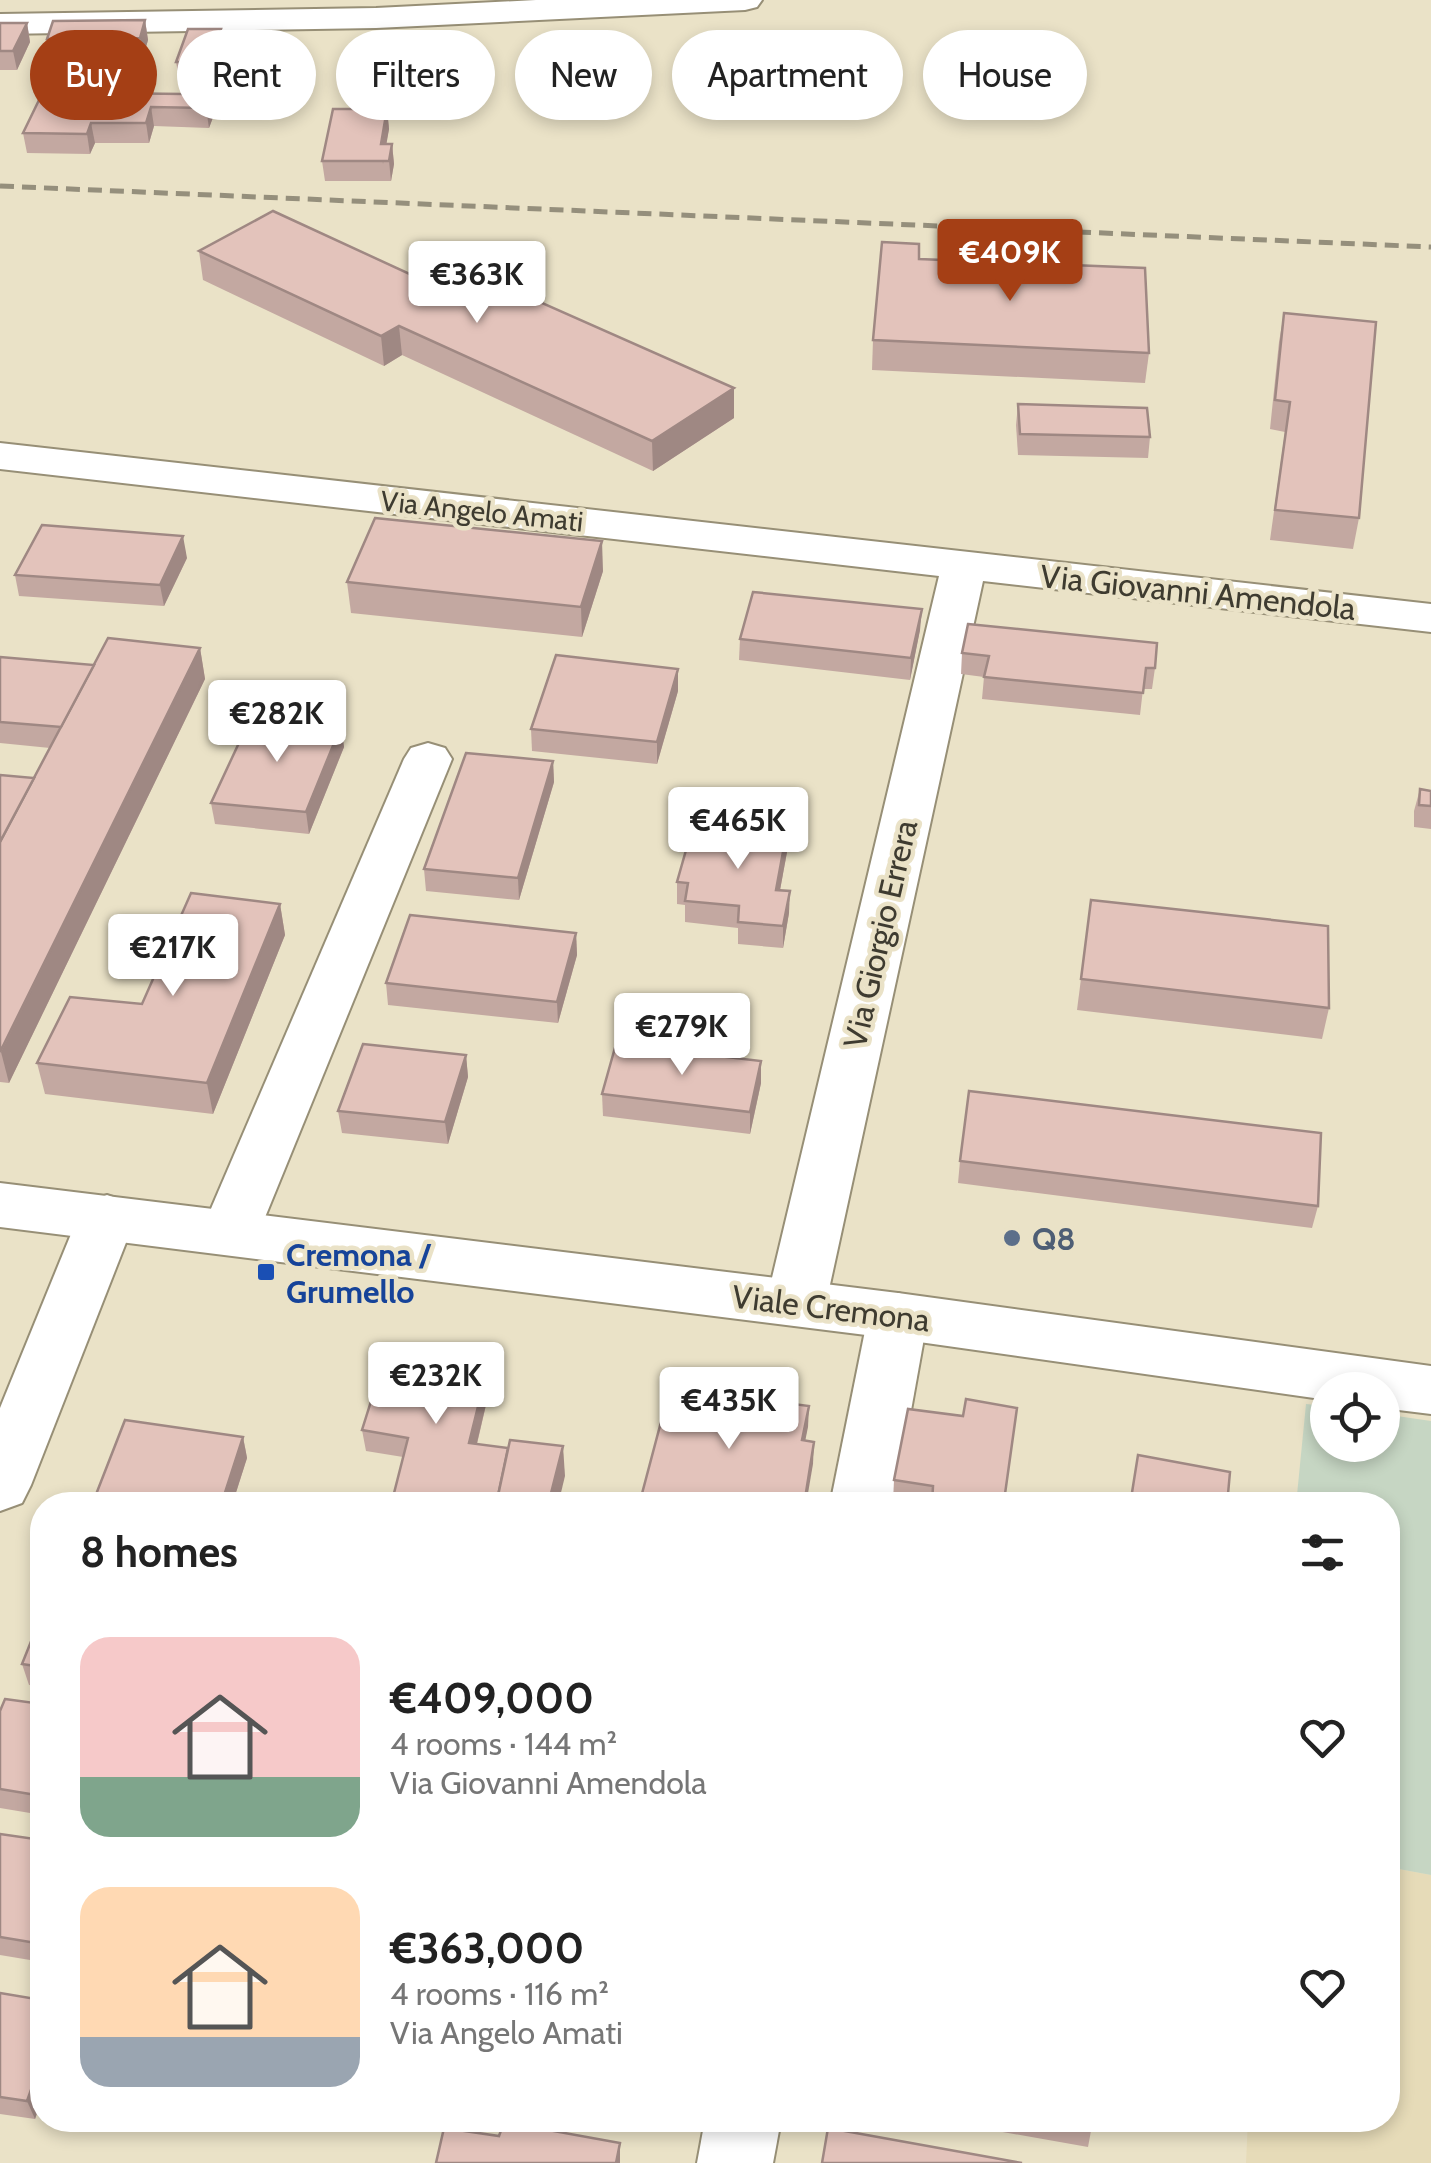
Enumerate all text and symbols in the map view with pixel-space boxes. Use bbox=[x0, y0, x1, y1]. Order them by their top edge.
chip: Buy bbox=[30, 30, 157, 120]
chip: Rent bbox=[177, 30, 316, 120]
chip: Filters bbox=[336, 30, 495, 120]
chip: New bbox=[515, 30, 652, 120]
chip: Apartment bbox=[672, 30, 903, 120]
chip: House bbox=[923, 30, 1087, 120]
pin: €409K bbox=[940, 219, 1080, 304]
text: €409K bbox=[959, 232, 1061, 271]
pin: €363K bbox=[407, 241, 547, 326]
text: €363K bbox=[430, 254, 524, 293]
street label: Via Angelo Amati bbox=[379, 483, 585, 539]
street label: Via Giovanni Amendola bbox=[1038, 556, 1358, 628]
pin: €282K bbox=[207, 680, 347, 765]
text: €282K bbox=[230, 693, 324, 732]
pin: €465K bbox=[668, 787, 808, 872]
text: €465K bbox=[690, 800, 786, 839]
street label: Via Giorgio Errera bbox=[835, 816, 925, 1052]
pin: €217K bbox=[103, 914, 243, 999]
text: €217K bbox=[130, 927, 216, 966]
pin: €279K bbox=[612, 993, 752, 1078]
text: €279K bbox=[636, 1006, 728, 1045]
place label: Q8 bbox=[1032, 1219, 1076, 1258]
marker: Q8 bbox=[1001, 1227, 1023, 1249]
place label: Cremona / Grumello bbox=[286, 1235, 432, 1311]
marker: Cremona / Grumello bbox=[255, 1261, 277, 1283]
street label: Viale Cremona bbox=[730, 1277, 933, 1340]
pin: €232K bbox=[366, 1342, 506, 1427]
text: €232K bbox=[390, 1355, 482, 1394]
pin: €435K bbox=[659, 1367, 799, 1452]
map controls bbox=[1310, 1372, 1400, 1462]
button: locate bbox=[1310, 1372, 1400, 1462]
text: €435K bbox=[682, 1380, 776, 1419]
icon: filters bbox=[1295, 1525, 1350, 1580]
text: 8 homes bbox=[80, 1526, 238, 1578]
text: €409,000 bbox=[390, 1672, 594, 1724]
icon: home bbox=[160, 1677, 280, 1797]
icon: heart bbox=[1295, 1710, 1350, 1765]
text: 4 rooms · 144 m² bbox=[390, 1724, 617, 1763]
text: Via Giovanni Amendola bbox=[390, 1763, 707, 1802]
text: €363,000 bbox=[390, 1922, 584, 1974]
icon: home bbox=[160, 1927, 280, 2047]
icon: heart bbox=[1295, 1960, 1350, 2015]
text: 4 rooms · 116 m² bbox=[390, 1974, 609, 2013]
text: Via Angelo Amati bbox=[390, 2013, 623, 2052]

